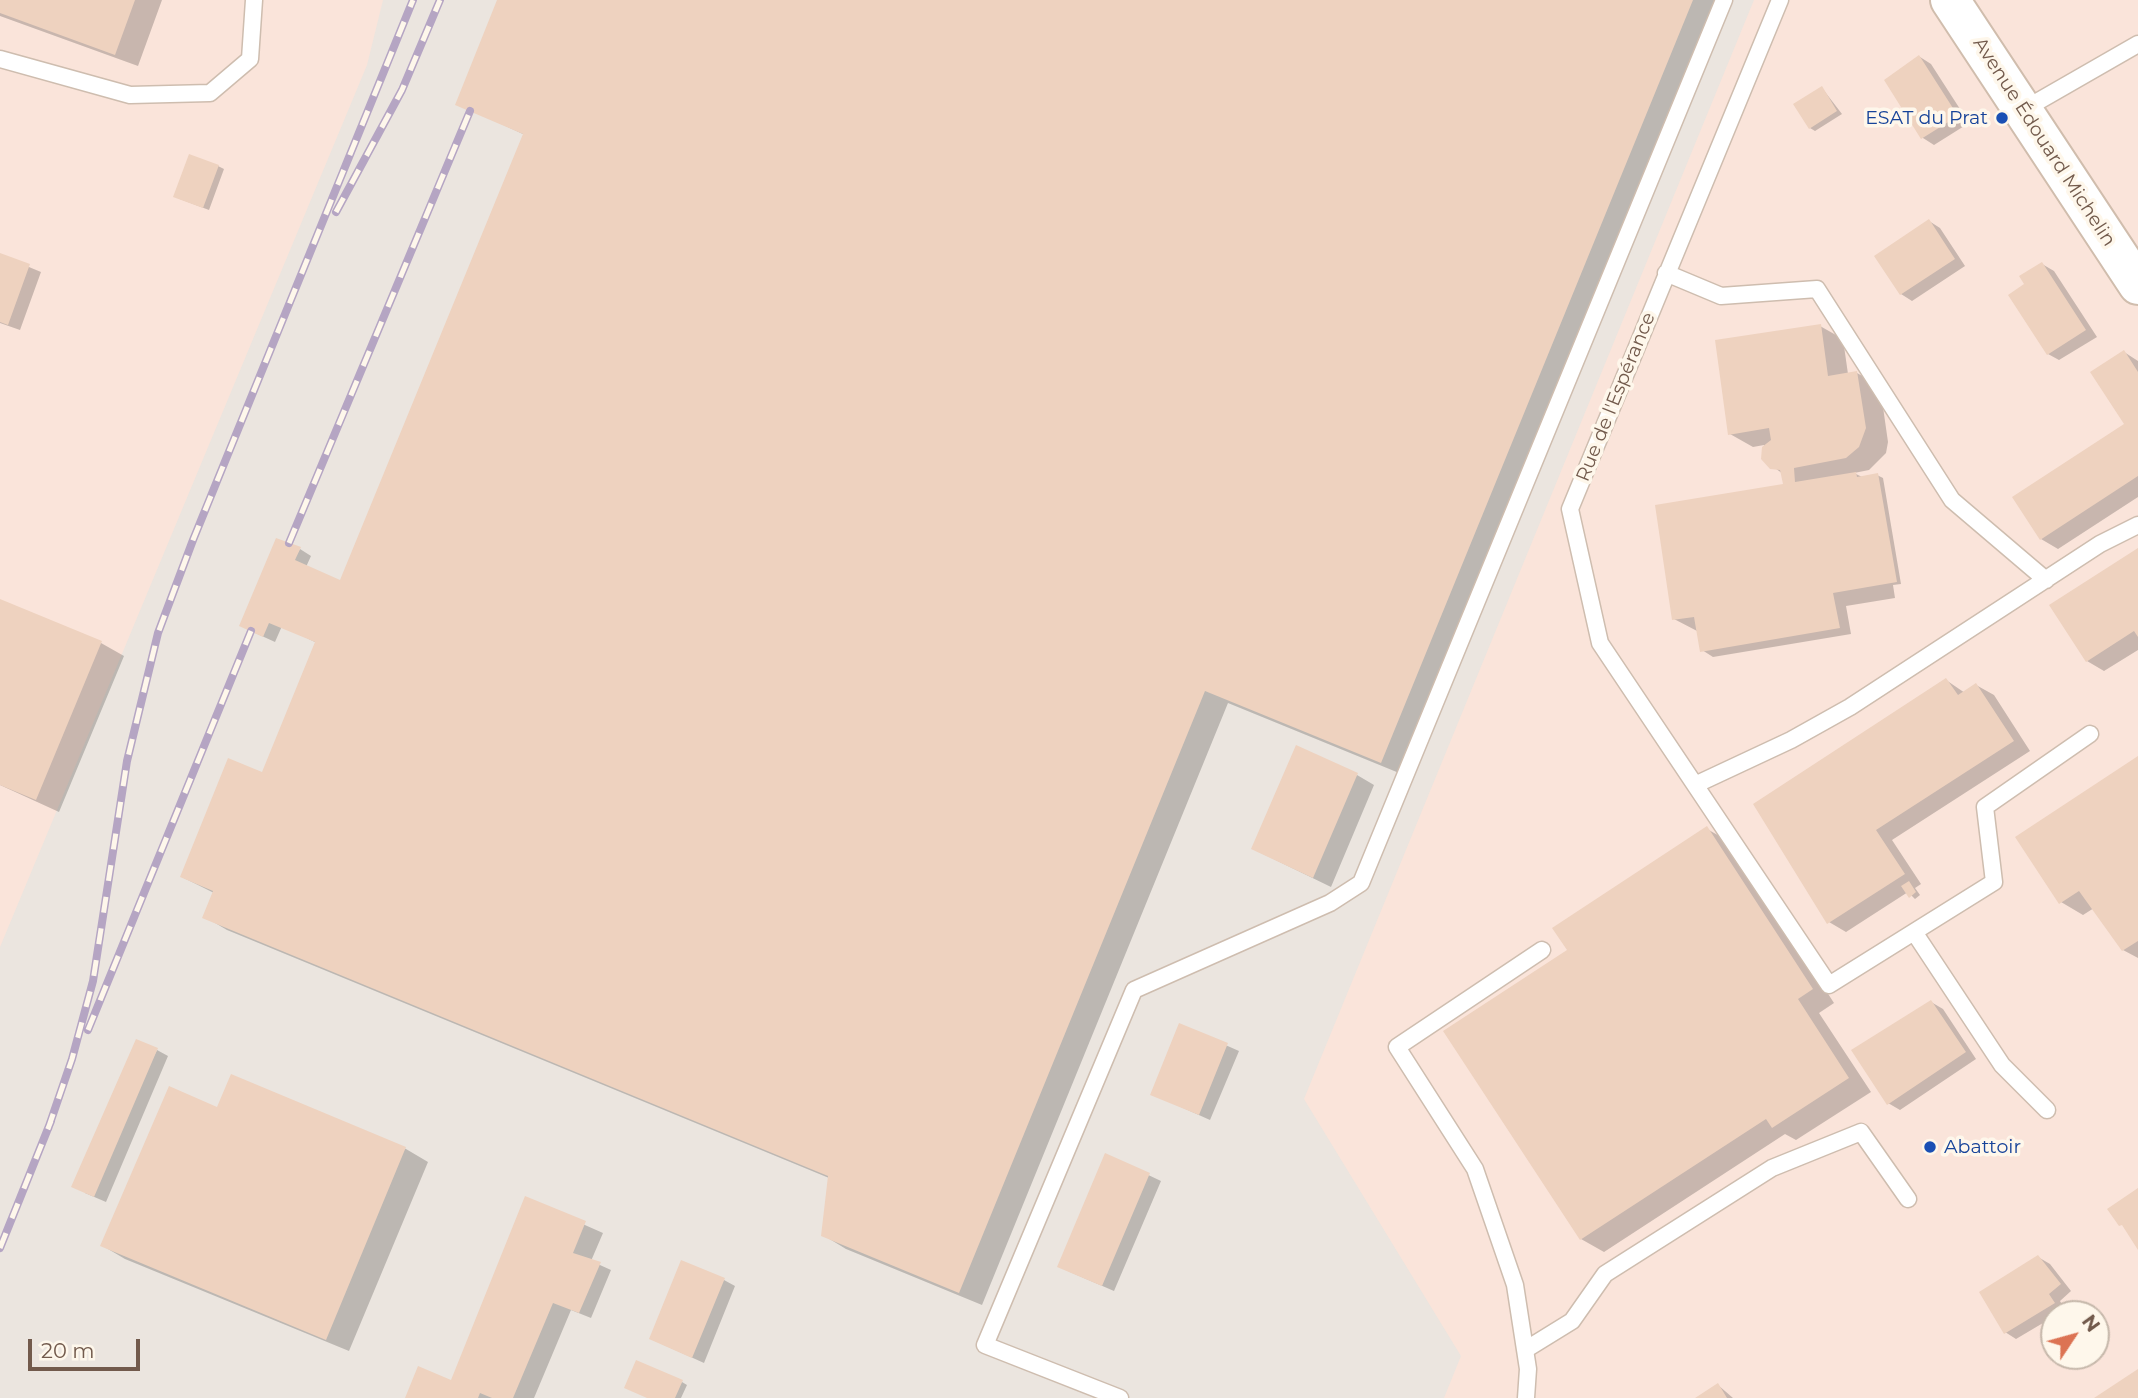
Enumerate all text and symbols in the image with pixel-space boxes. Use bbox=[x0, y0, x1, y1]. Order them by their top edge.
street label: Avenue Édouard Michelin bbox=[1968, 33, 2120, 251]
place label: ESAT du Prat bbox=[1865, 107, 1988, 129]
marker: ESAT du Prat bbox=[1994, 110, 2010, 126]
street label: Rue de l'Espérance bbox=[1572, 309, 1660, 485]
place label: Abattoir bbox=[1944, 1136, 2021, 1158]
marker: Abattoir bbox=[1922, 1139, 1938, 1155]
north arrow bbox=[2040, 1300, 2110, 1370]
text: N bbox=[2077, 1311, 2105, 1337]
scale bar bbox=[32, 1324, 144, 1368]
text: 20 m bbox=[41, 1338, 95, 1363]

